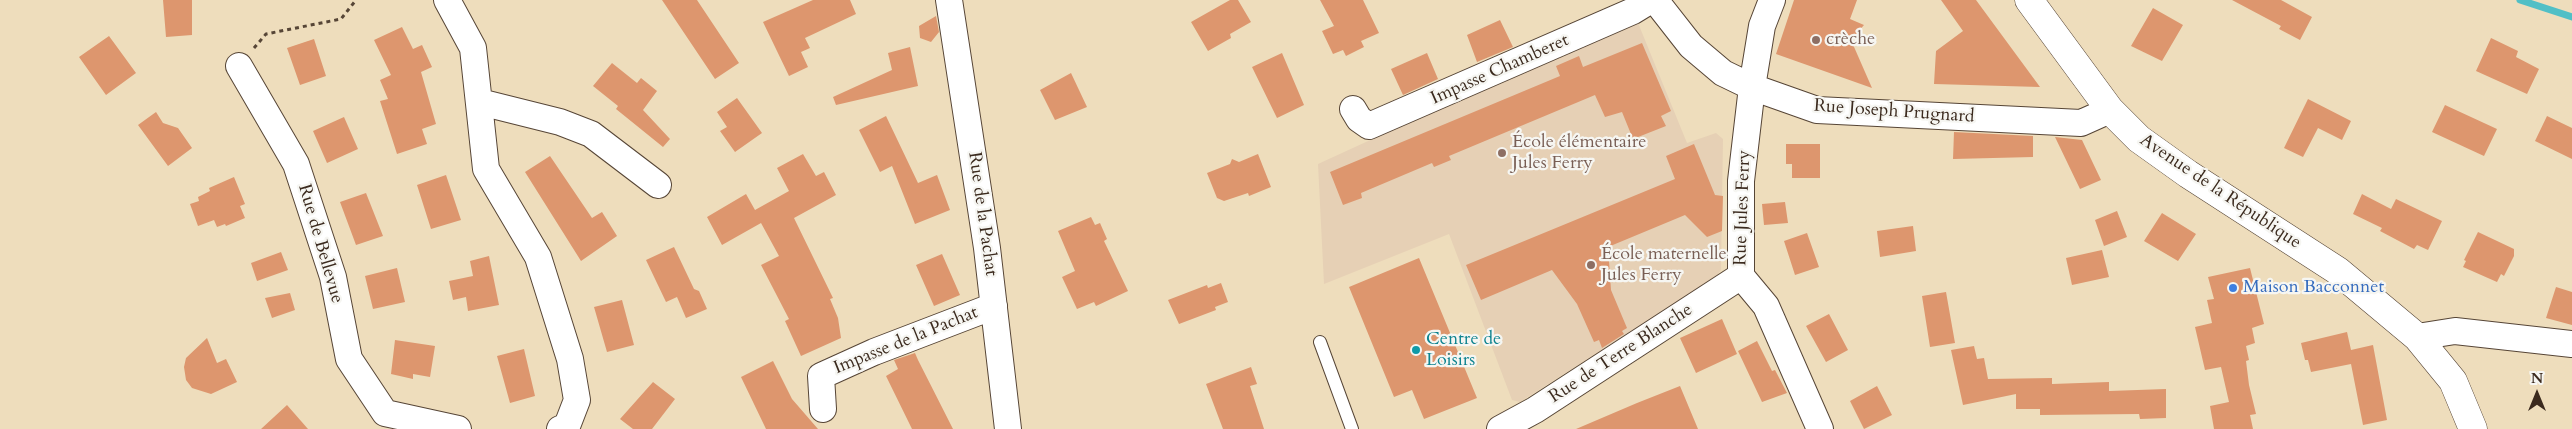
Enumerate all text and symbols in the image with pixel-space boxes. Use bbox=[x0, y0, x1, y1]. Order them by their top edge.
place label: crèche bbox=[1826, 29, 1875, 51]
street label: Impasse Chamberet bbox=[1428, 30, 1572, 110]
marker: crèche bbox=[1810, 34, 1822, 46]
street label: Rue Joseph Prugnard bbox=[1813, 96, 1975, 128]
street label: Avenue de la République bbox=[2135, 130, 2305, 254]
place label: École élémentaire Jules Ferry bbox=[1512, 132, 1646, 174]
marker: École élémentaire Jules Ferry bbox=[1496, 147, 1508, 159]
street label: Rue Jules Ferry bbox=[1730, 150, 1756, 266]
street label: Rue de la Pachat bbox=[963, 151, 1001, 277]
street label: Rue de Bellevue bbox=[293, 182, 347, 306]
place label: École maternelle Jules Ferry bbox=[1601, 244, 1727, 286]
marker: École maternelle Jules Ferry bbox=[1585, 259, 1597, 271]
place label: Maison Bacconnet bbox=[2243, 277, 2384, 299]
marker: Maison Bacconnet bbox=[2227, 282, 2239, 294]
street label: Rue de Terre Blanche bbox=[1545, 300, 1697, 408]
street label: Impasse de la Pachat bbox=[831, 302, 981, 380]
place label: Centre de Loisirs bbox=[1426, 329, 1501, 372]
marker: Centre de Loisirs bbox=[1410, 344, 1422, 356]
north arrow bbox=[2512, 369, 2562, 419]
text: N bbox=[2531, 369, 2543, 388]

